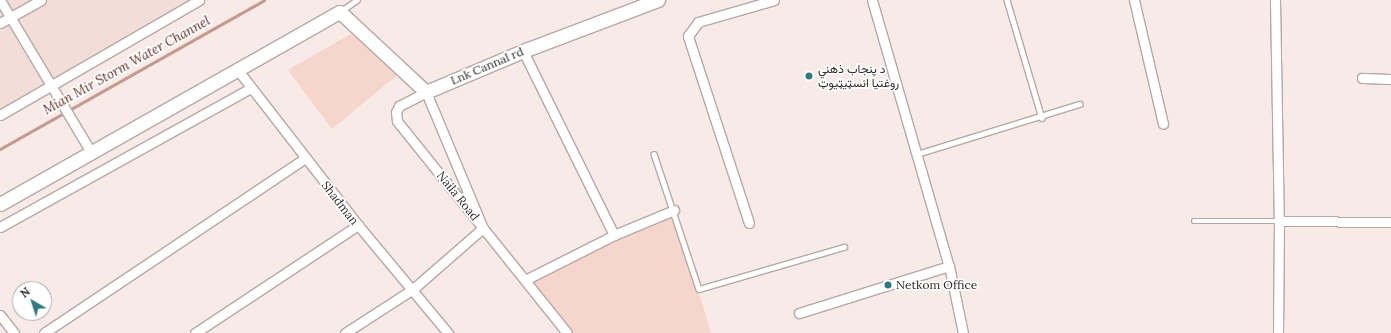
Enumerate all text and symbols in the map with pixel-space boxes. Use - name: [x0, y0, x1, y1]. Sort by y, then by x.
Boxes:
- water label: Mian Mir Storm Water Channel: [41, 14, 213, 118]
- street label: Lnk Cannal rd: [448, 44, 526, 88]
- place label: د پنجاب ذهني روغتیا انسټیټیوټ: [818, 62, 899, 90]
- marker: د پنجاب ذهني روغتیا انسټیټیوټ: [803, 70, 815, 82]
- street label: Naila Road: [434, 169, 482, 223]
- street label: Shadman: [318, 178, 362, 228]
- place label: Netkom Office: [896, 278, 977, 292]
- marker: Netkom Office: [883, 280, 893, 290]
- north arrow: [12, 281, 52, 321]
- text: N: [17, 284, 33, 301]

